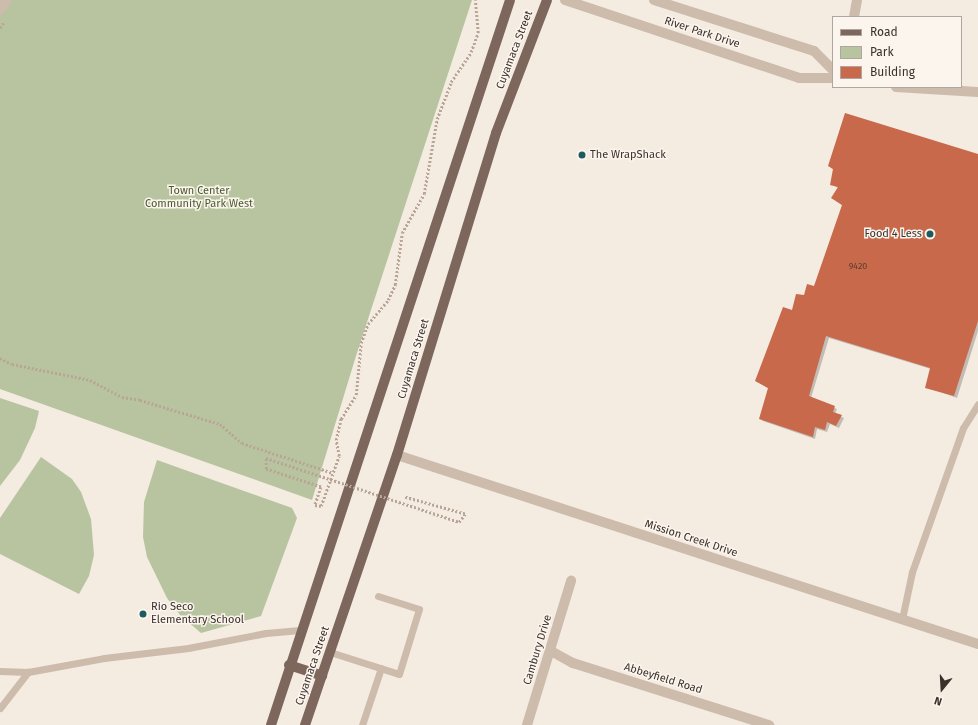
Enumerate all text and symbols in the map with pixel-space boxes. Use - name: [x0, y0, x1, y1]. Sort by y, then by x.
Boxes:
- street label: Cuyamaca Street: [494, 9, 536, 91]
- street label: River Park Drive: [663, 15, 741, 51]
- legend: [832, 16, 962, 88]
- text: Road: [870, 25, 898, 39]
- text: Park: [870, 45, 894, 59]
- text: Building: [870, 65, 915, 79]
- place label: The WrapShack: [590, 148, 666, 162]
- marker: The WrapShack: [577, 150, 587, 160]
- park label: Town Center Community Park West: [145, 185, 253, 211]
- place label: Food 4 Less: [865, 227, 922, 241]
- marker: Food 4 Less: [925, 229, 935, 239]
- house number: 9420: [849, 261, 867, 271]
- street label: Cuyamaca Street: [396, 317, 432, 401]
- street label: Mission Creek Drive: [643, 518, 739, 560]
- place label: Rio Seco Elementary School: [151, 601, 244, 627]
- marker: Rio Seco Elementary School: [138, 609, 148, 619]
- street label: Cambury Drive: [521, 613, 555, 687]
- street label: Cuyamaca Street: [293, 625, 333, 707]
- street label: Abbeyfield Road: [622, 661, 704, 697]
- north arrow: [922, 669, 962, 709]
- text: N: [933, 694, 944, 708]

